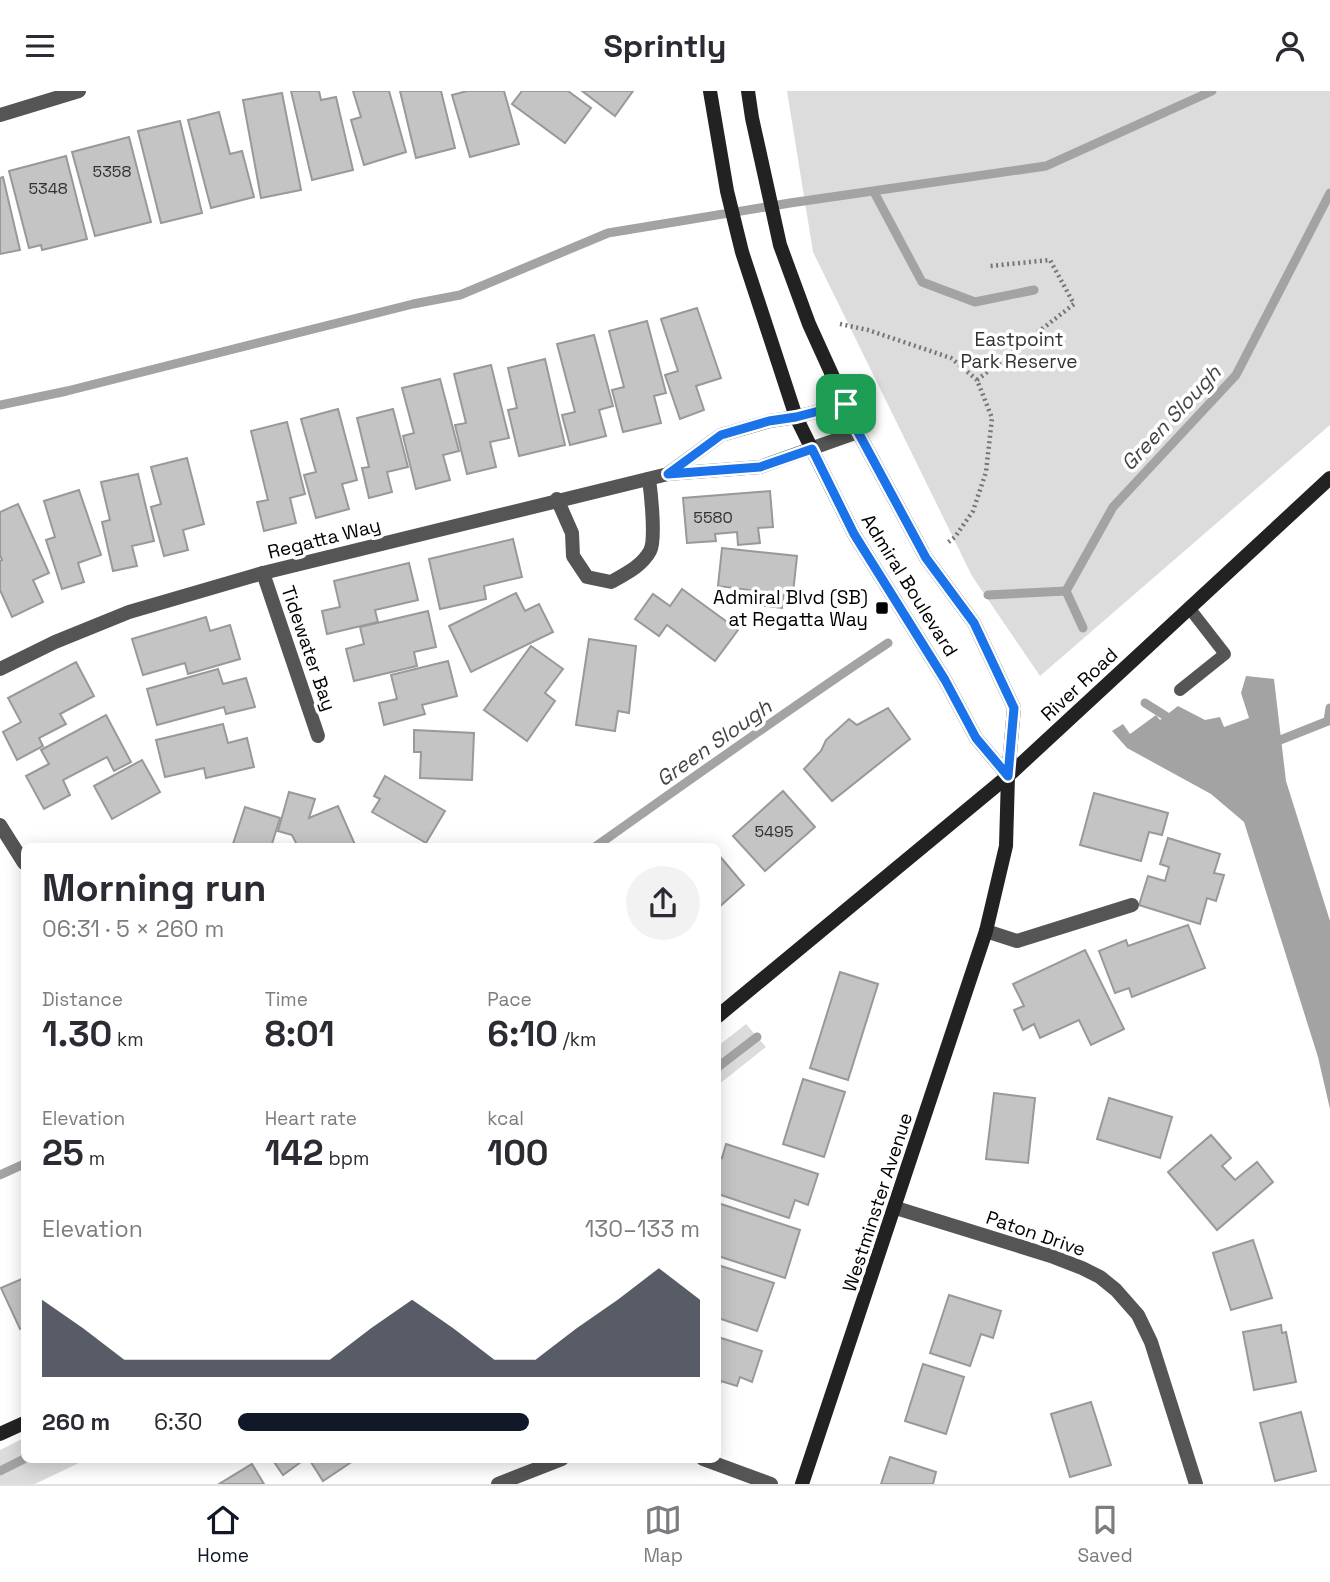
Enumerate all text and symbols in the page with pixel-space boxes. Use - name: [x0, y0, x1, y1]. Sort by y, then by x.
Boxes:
- text: Sprintly: [603, 26, 727, 66]
- icon: menu: [21, 27, 59, 65]
- icon: person: [1271, 27, 1309, 65]
- house number: 5358: [93, 161, 131, 182]
- house number: 5348: [28, 178, 68, 199]
- park label: Eastpoint Park Reserve: [960, 327, 1078, 374]
- water label: Green Slough: [1115, 358, 1227, 476]
- pin: [816, 374, 876, 434]
- icon: arrive: [827, 385, 865, 423]
- house number: 5580: [693, 507, 733, 528]
- street label: Admiral Boulevard: [856, 509, 964, 661]
- street label: Regatta Way: [265, 512, 383, 565]
- street label: Tidewater Bay: [275, 582, 342, 714]
- place label: Admiral Blvd (SB) at Regatta Way: [713, 585, 868, 632]
- marker: Admiral Blvd (SB) at Regatta Way: [874, 600, 890, 616]
- street label: River Road: [1036, 642, 1123, 726]
- water label: Green Slough: [651, 692, 778, 792]
- house number: 5495: [755, 821, 793, 842]
- text: Morning run: [42, 864, 267, 912]
- button: share: [626, 866, 700, 940]
- text: 06:31 · 5 × 260 m: [42, 914, 224, 944]
- text: Distance: [42, 987, 123, 1012]
- text: Time: [265, 987, 308, 1012]
- text: Pace: [487, 987, 532, 1012]
- text: 1.30: [42, 1012, 112, 1056]
- text: 8:01: [265, 1012, 335, 1056]
- text: 6:10: [487, 1012, 558, 1056]
- text: km: [112, 1027, 144, 1052]
- text: /km: [558, 1027, 596, 1052]
- text: Elevation: [42, 1106, 125, 1131]
- text: Heart rate: [265, 1106, 357, 1131]
- text: kcal: [487, 1106, 524, 1131]
- street label: Westminster Avenue: [837, 1109, 918, 1295]
- text: 25: [42, 1131, 84, 1175]
- text: 142: [265, 1131, 324, 1175]
- text: 100: [487, 1131, 549, 1175]
- text: m: [84, 1146, 105, 1171]
- text: bpm: [324, 1146, 369, 1171]
- street label: Paton Drive: [983, 1205, 1089, 1262]
- text: Elevation: [42, 1214, 143, 1244]
- text: 130–133 m: [585, 1214, 700, 1244]
- text: 260 m: [42, 1407, 110, 1437]
- text: 6:30: [154, 1407, 203, 1437]
- tab: Home: [197, 1501, 249, 1568]
- tab: Map: [643, 1501, 683, 1568]
- tab: Saved: [1077, 1501, 1133, 1568]

